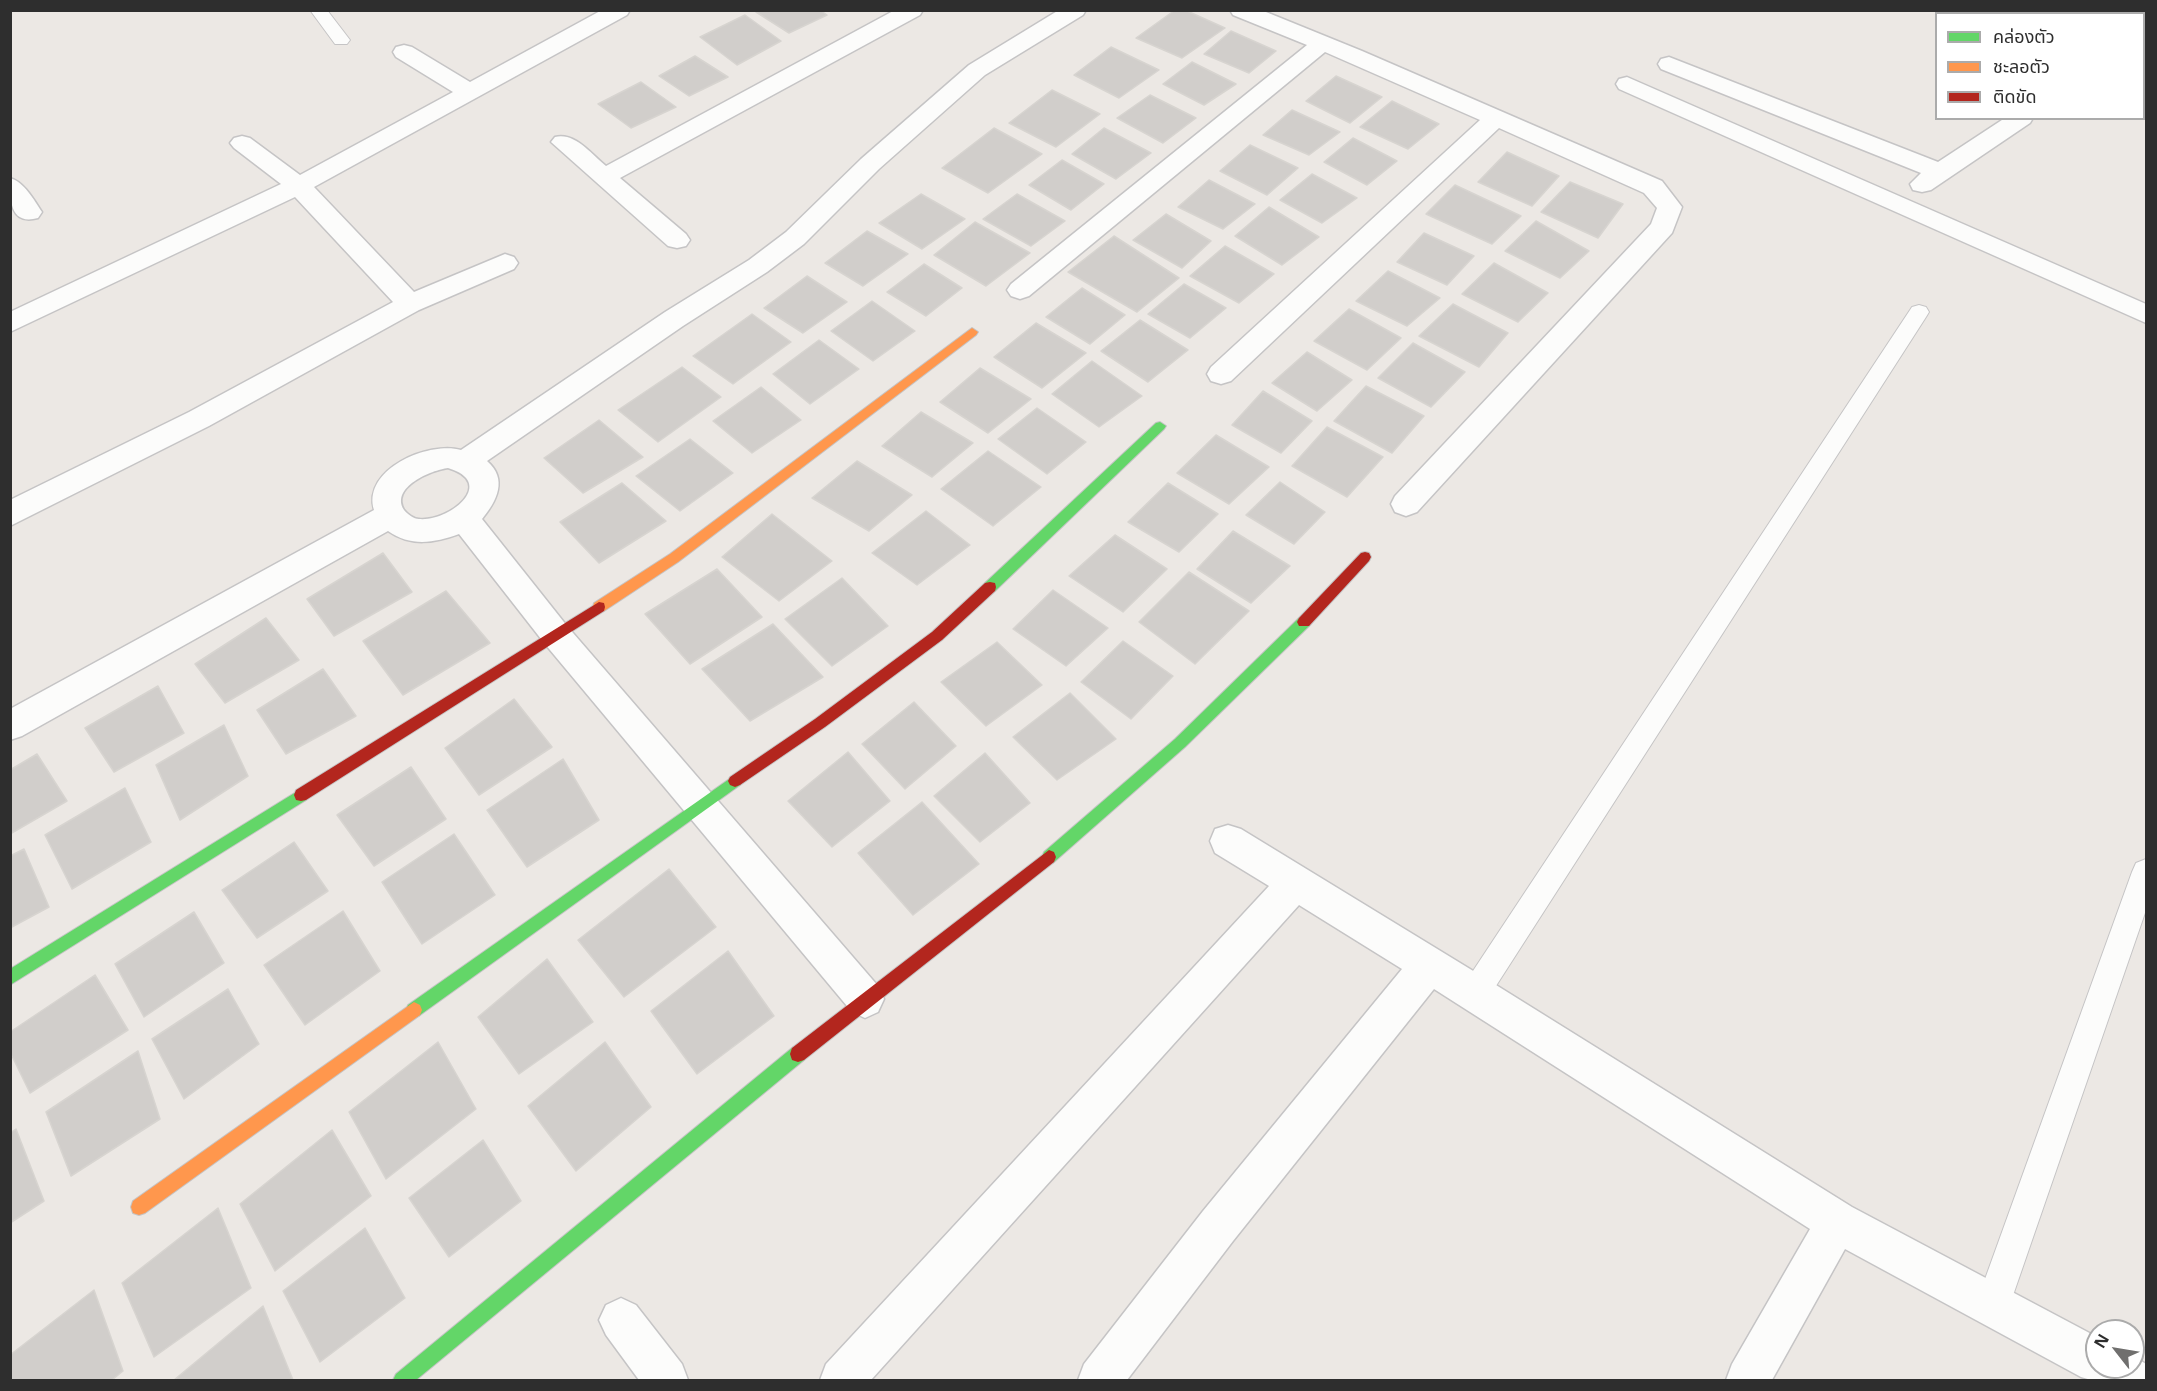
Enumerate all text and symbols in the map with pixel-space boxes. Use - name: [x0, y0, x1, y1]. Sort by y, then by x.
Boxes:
- legend: [1935, 12, 2145, 120]
- text: คล่องตัว: [1993, 24, 2055, 48]
- text: ชะลอตัว: [1993, 54, 2050, 78]
- text: ติดขัด: [1993, 84, 2036, 108]
- north arrow: [2085, 1319, 2145, 1379]
- text: N: [2089, 1330, 2114, 1352]

